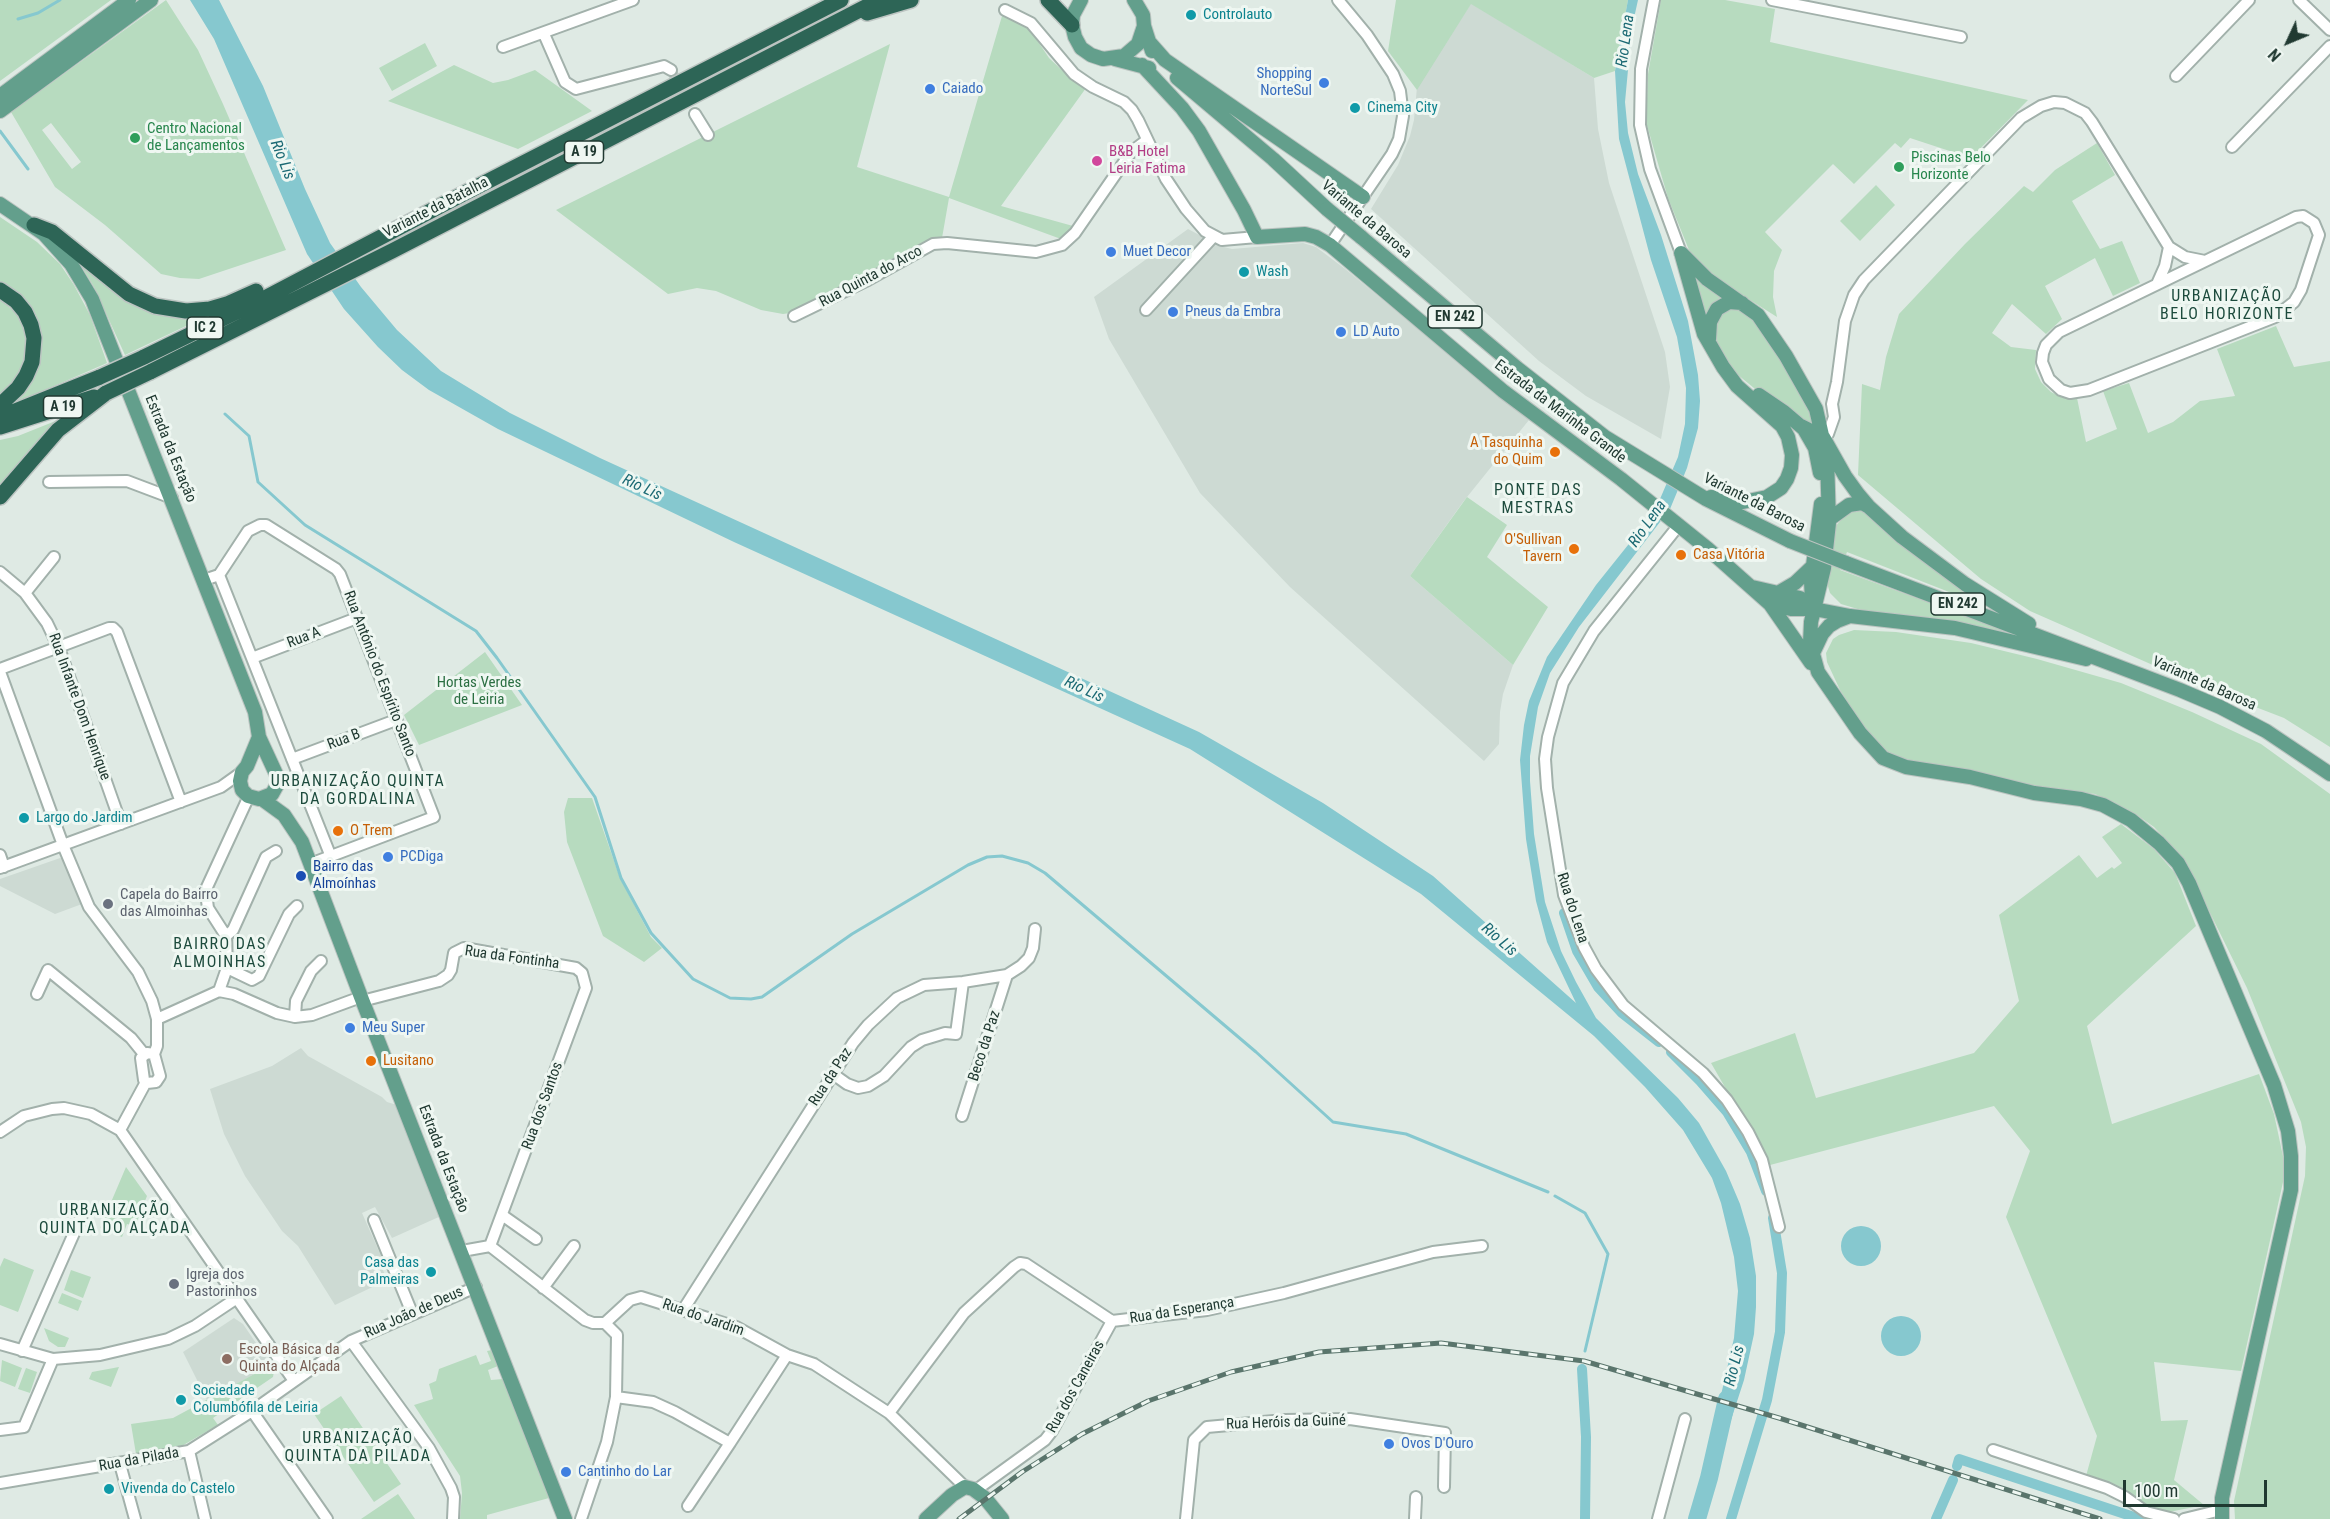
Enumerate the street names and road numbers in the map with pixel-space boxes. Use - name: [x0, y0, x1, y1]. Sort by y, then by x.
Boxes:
- road number: A 19: [564, 141, 604, 163]
- street label: Variante da Batalha: [380, 174, 492, 242]
- street label: Variante da Barosa: [1317, 177, 1415, 263]
- street label: Rua Quinta do Arco: [817, 242, 925, 312]
- road number: EN 242: [1428, 306, 1482, 328]
- road number: IC 2: [187, 317, 223, 339]
- street label: Estrada da Marinha Grande: [1491, 357, 1629, 467]
- street label: Estrada da Estação: [140, 393, 200, 505]
- road number: A 19: [44, 396, 82, 418]
- street label: Variante da Barosa: [1700, 470, 1808, 536]
- street label: Rua António do Espírito Santo: [339, 589, 419, 759]
- road number: EN 242: [1931, 593, 1985, 615]
- street label: Rua A: [285, 623, 323, 653]
- street label: Rua Infante Dom Henrique: [44, 631, 114, 783]
- street label: Variante da Barosa: [2149, 653, 2259, 715]
- street label: Rua B: [325, 726, 363, 754]
- street label: Rua do Lena: [1552, 871, 1592, 945]
- street label: Rua da Fontinha: [464, 942, 560, 974]
- street label: Beco da Paz: [965, 1008, 1005, 1084]
- street label: Rua da Paz: [806, 1044, 856, 1110]
- street label: Rua dos Santos: [519, 1060, 567, 1152]
- street label: Estrada da Estação: [414, 1103, 472, 1215]
- street label: Rua João de Deus: [362, 1283, 466, 1343]
- street label: Rua da Esperança: [1129, 1294, 1235, 1328]
- street label: Rua do Jardim: [660, 1296, 746, 1340]
- street label: Rua dos Caneiras: [1043, 1338, 1109, 1436]
- street label: Rua Heróis da Guiné: [1226, 1412, 1346, 1434]
- street label: Rua da Pilada: [98, 1444, 180, 1476]

